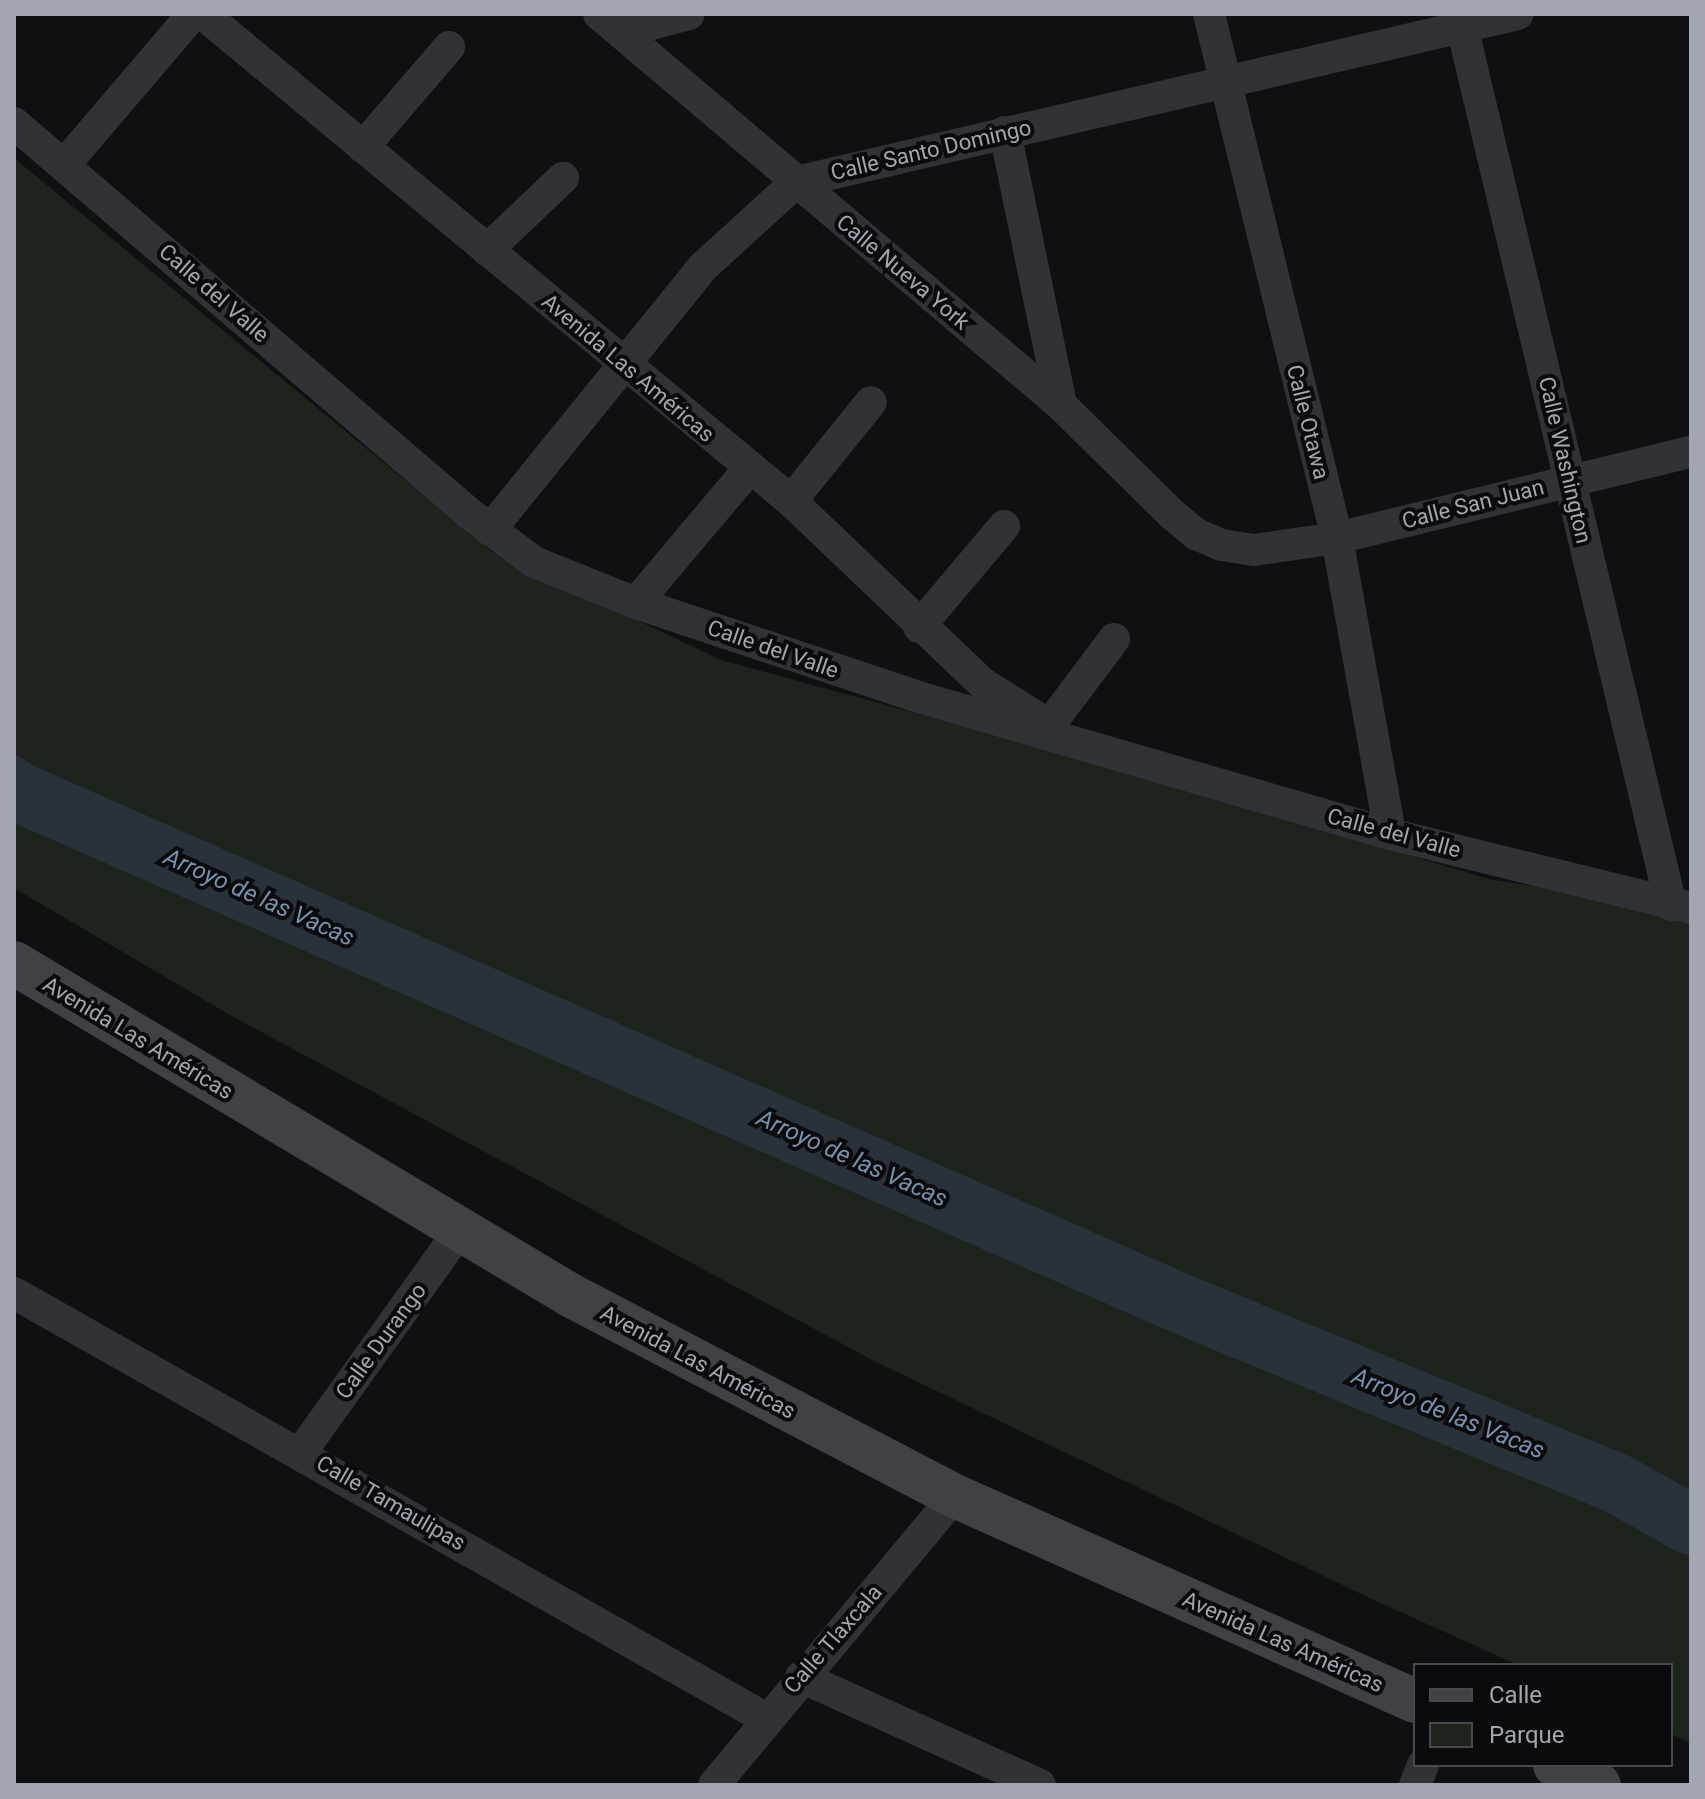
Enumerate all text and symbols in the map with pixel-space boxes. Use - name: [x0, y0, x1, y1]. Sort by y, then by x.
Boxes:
- street label: Calle Santo Domingo: [828, 114, 1034, 186]
- street label: Calle Nueva York: [831, 209, 975, 335]
- street label: Calle del Valle: [154, 238, 274, 348]
- street label: Avenida Las Américas: [536, 288, 720, 448]
- street label: Calle Otawa: [1281, 362, 1335, 482]
- street label: Calle Washington: [1533, 374, 1597, 546]
- street label: Calle San Juan: [1399, 474, 1547, 534]
- street label: Calle del Valle: [704, 614, 842, 684]
- street label: Calle del Valle: [1324, 803, 1464, 863]
- water label: Arroyo de las Vacas: [159, 843, 359, 953]
- street label: Avenida Las Américas: [38, 971, 238, 1105]
- water label: Arroyo de las Vacas: [752, 1104, 952, 1214]
- street label: Calle Durango: [330, 1278, 432, 1404]
- street label: Avenida Las Américas: [596, 1299, 800, 1425]
- water label: Arroyo de las Vacas: [1347, 1362, 1549, 1466]
- street label: Calle Tamaulipas: [312, 1450, 470, 1556]
- street label: Calle Tlaxcala: [778, 1579, 888, 1699]
- street label: Avenida Las Américas: [1179, 1586, 1387, 1698]
- legend: [1413, 1663, 1673, 1767]
- text: Calle: [1489, 1681, 1542, 1709]
- text: Parque: [1489, 1721, 1565, 1749]

